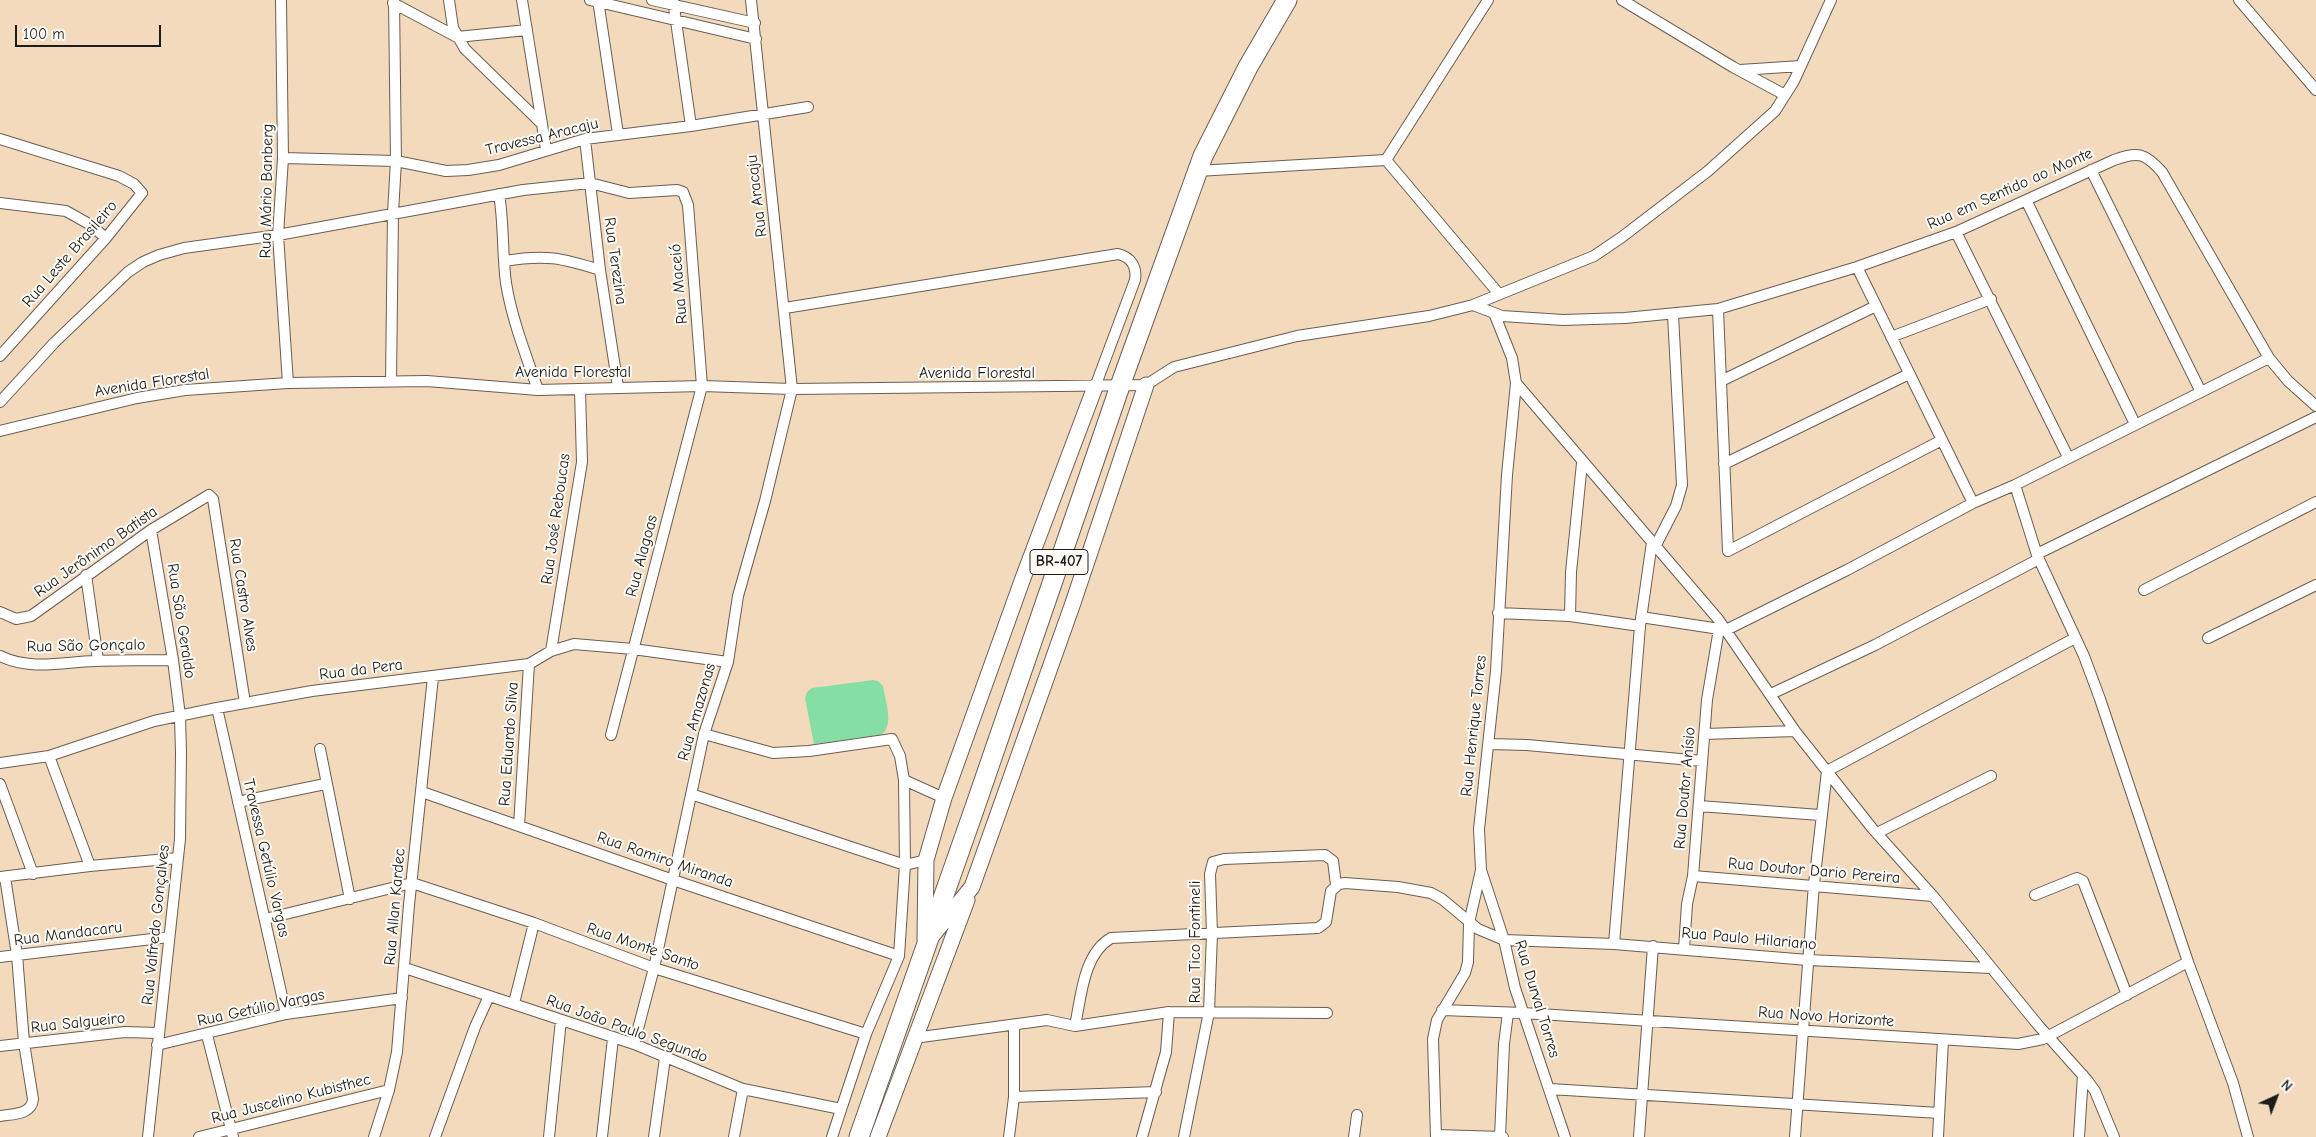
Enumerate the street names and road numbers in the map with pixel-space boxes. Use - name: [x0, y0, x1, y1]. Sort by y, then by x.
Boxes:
- street label: Travessa Aracaju: [484, 114, 600, 160]
- street label: Rua Mário Banberg: [256, 123, 278, 259]
- street label: Rua em Sentido ao Monte: [1924, 144, 2096, 234]
- street label: Rua Aracaju: [742, 154, 772, 238]
- street label: Rua Leste Brasileiro: [18, 197, 122, 311]
- street label: Rua Terezina: [599, 216, 631, 306]
- street label: Rua Maceió: [666, 243, 692, 325]
- street label: Avenida Florestal: [515, 362, 631, 382]
- street label: Avenida Florestal: [919, 363, 1035, 383]
- street label: Avenida Florestal: [93, 364, 211, 402]
- street label: Rua José Reboucas: [537, 452, 575, 586]
- street label: Rua Jerônimo Batista: [31, 502, 161, 602]
- street label: Rua Alagoas: [622, 513, 662, 599]
- street label: Rua Castro Alves: [225, 537, 261, 653]
- road number: BR-407: [1030, 550, 1088, 574]
- street label: Rua São Geraldo: [162, 562, 200, 680]
- street label: Rua São Gonçalo: [26, 635, 146, 657]
- street label: Rua Henrique Torres: [1457, 654, 1491, 798]
- street label: Rua da Pera: [318, 655, 404, 685]
- street label: Rua Amazonas: [674, 661, 720, 763]
- street label: Rua Eduardo Silva: [495, 681, 523, 807]
- street label: Rua Doutor Anísio: [1670, 726, 1700, 850]
- street label: Travessa Getúlio Vargas: [238, 777, 294, 939]
- street label: Rua Ramiro Miranda: [594, 828, 736, 892]
- street label: Rua Valfredo Gonçalves: [138, 844, 174, 1006]
- street label: Rua Allan Kardec: [380, 848, 410, 966]
- street label: Rua Doutor Dario Pereira: [1727, 854, 1901, 888]
- street label: Rua Tico Fontineli: [1185, 881, 1205, 1003]
- street label: Rua Mandacaru: [13, 918, 123, 950]
- street label: Rua Monte Santo: [584, 919, 702, 975]
- street label: Rua Paulo Hilariano: [1680, 924, 1818, 954]
- street label: Rua Durval Torres: [1510, 938, 1564, 1060]
- street label: Rua Getúlio Vargas: [196, 985, 326, 1031]
- street label: Rua João Paulo Segundo: [544, 991, 710, 1067]
- street label: Rua Novo Horizonte: [1757, 1003, 1895, 1031]
- street label: Rua Salgueiro: [30, 1009, 126, 1037]
- street label: Rua Juscelino Kubisthec: [209, 1070, 373, 1128]

